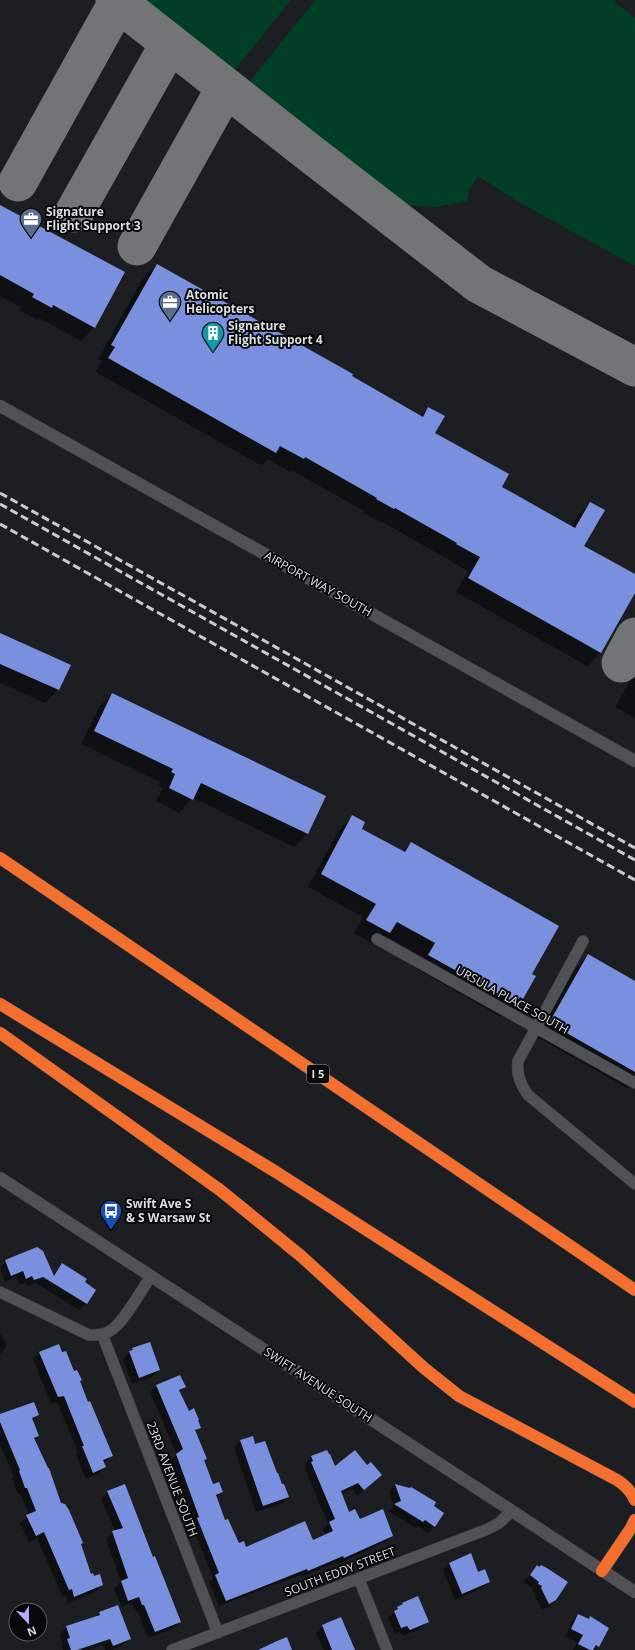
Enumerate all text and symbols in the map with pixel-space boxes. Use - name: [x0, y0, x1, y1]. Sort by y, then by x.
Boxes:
- place label: Signature Flight Support 3: [46, 203, 141, 234]
- office icon: Signature Flight Support 3: [18, 206, 44, 239]
- place label: Atomic Helicopters: [186, 286, 255, 317]
- office icon: Atomic Helicopters: [157, 289, 183, 322]
- place label: Signature Flight Support 4: [228, 317, 323, 348]
- building icon: Signature Flight Support 4: [200, 320, 226, 353]
- street label: AIRPORT WAY SOUTH: [261, 547, 375, 620]
- street label: URSULA PLACE SOUTH: [453, 961, 572, 1038]
- road number: I 5: [307, 1065, 329, 1083]
- place label: Swift Ave S & S Warsaw St: [126, 1195, 211, 1226]
- bus stop icon: Swift Ave S & S Warsaw St: [98, 1198, 124, 1231]
- street label: SWIFT AVENUE SOUTH: [261, 1343, 376, 1426]
- street label: 23RD AVENUE SOUTH: [143, 1419, 202, 1539]
- street label: SOUTH EDDY STREET: [282, 1542, 398, 1601]
- north arrow: [8, 1602, 48, 1642]
- text: N: [25, 1623, 39, 1640]

